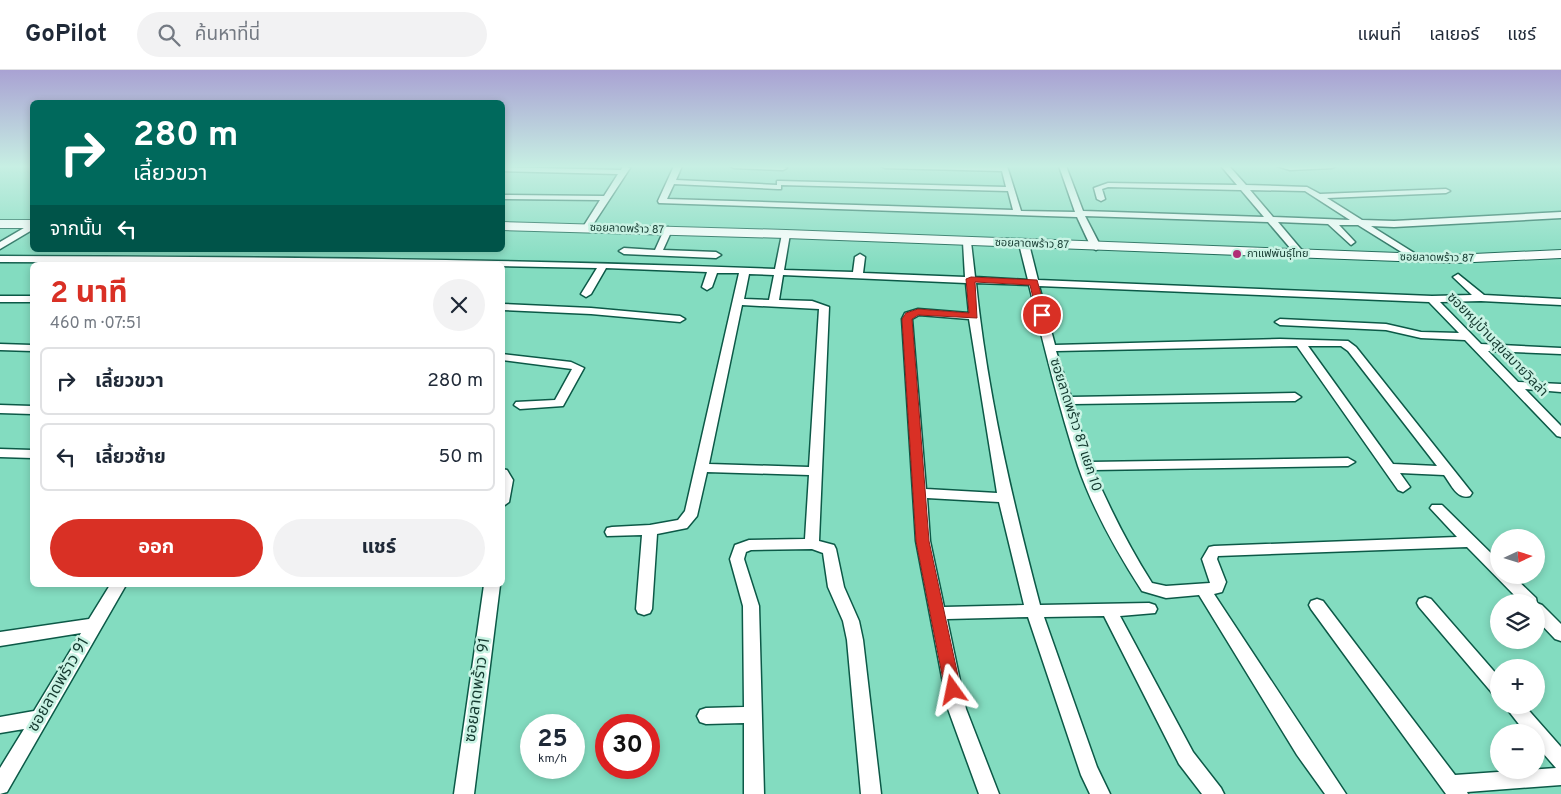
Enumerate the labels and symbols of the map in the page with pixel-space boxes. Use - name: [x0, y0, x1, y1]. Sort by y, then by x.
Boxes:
- street label: ซอยลาดพร้าว 87: [590, 221, 665, 237]
- street label: ซอยลาดพร้าว 87: [995, 236, 1070, 252]
- place label: กาแฟพันธ์ุไทย: [1247, 247, 1309, 261]
- marker: กาแฟพันธ์ุไทย: [1231, 248, 1243, 260]
- street label: ซอยลาดพร้าว 87: [1400, 250, 1475, 266]
- street label: ซอยหมู่บ้านสุขสบายวิลล่า: [1443, 289, 1552, 401]
- pin: [1021, 294, 1063, 336]
- street label: ซอยลาดพร้าว 87 แยก 10: [1045, 356, 1105, 494]
- north arrow: [1490, 529, 1545, 584]
- street label: ซอยลาดพร้าว 91: [24, 634, 94, 736]
- street label: ซอยลาดพร้าว 91: [461, 636, 495, 744]
- position arrow: [926, 663, 978, 715]
- speed limit sign: 30: [595, 714, 660, 779]

